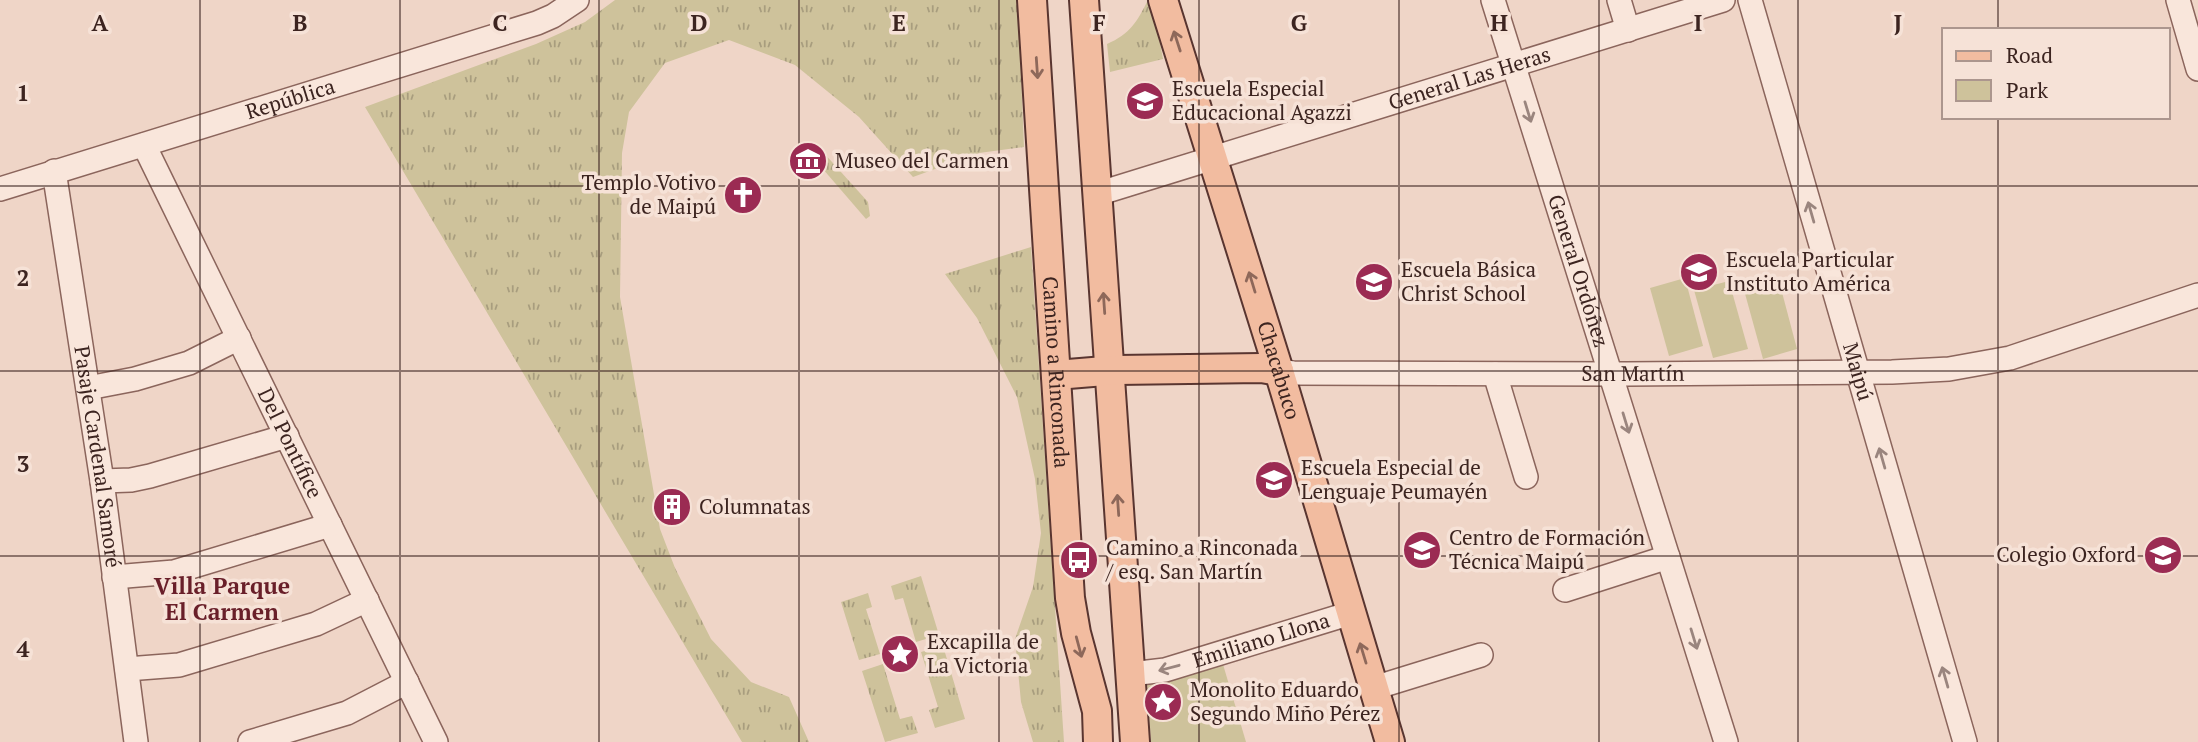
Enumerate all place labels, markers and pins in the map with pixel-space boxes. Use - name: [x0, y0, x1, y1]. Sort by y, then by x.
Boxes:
- place label: Escuela Especial Educacional Agazzi: [1172, 74, 1352, 126]
- school or university icon: Escuela Especial Educacional Agazzi: [1124, 80, 1166, 122]
- museum icon: Museo del Carmen: [787, 140, 829, 182]
- place label: Museo del Carmen: [835, 146, 1009, 174]
- place label: Templo Votivo de Maipú: [581, 168, 716, 220]
- church icon: Templo Votivo de Maipú: [722, 174, 764, 216]
- place label: Escuela Particular Instituto América: [1726, 245, 1894, 297]
- school or university icon: Escuela Particular Instituto América: [1678, 251, 1720, 293]
- place label: Escuela Básica Christ School: [1401, 255, 1536, 307]
- school or university icon: Escuela Básica Christ School: [1353, 261, 1395, 303]
- place label: Escuela Especial de Lenguaje Peumayén: [1301, 453, 1488, 505]
- school or university icon: Escuela Especial de Lenguaje Peumayén: [1253, 459, 1295, 501]
- building icon: Columnatas: [651, 486, 693, 528]
- place label: Columnatas: [699, 492, 811, 520]
- place label: Centro de Formación Técnica Maipú: [1449, 523, 1645, 575]
- school or university icon: Centro de Formación Técnica Maipú: [1401, 529, 1443, 571]
- place label: Camino a Rinconada / esq. San Martín: [1105, 533, 1298, 585]
- school or university icon: Colegio Oxford: [2142, 534, 2184, 576]
- bus stop icon: Camino a Rinconada / esq. San Martín: [1058, 539, 1100, 581]
- place label: Colegio Oxford: [1996, 540, 2136, 568]
- place label: Excapilla de La Victoria: [927, 627, 1039, 679]
- place icon: Excapilla de La Victoria: [879, 633, 921, 675]
- place label: Monolito Eduardo Segundo Miño Pérez: [1190, 675, 1381, 727]
- place icon: Monolito Eduardo Segundo Miño Pérez: [1142, 681, 1184, 723]

